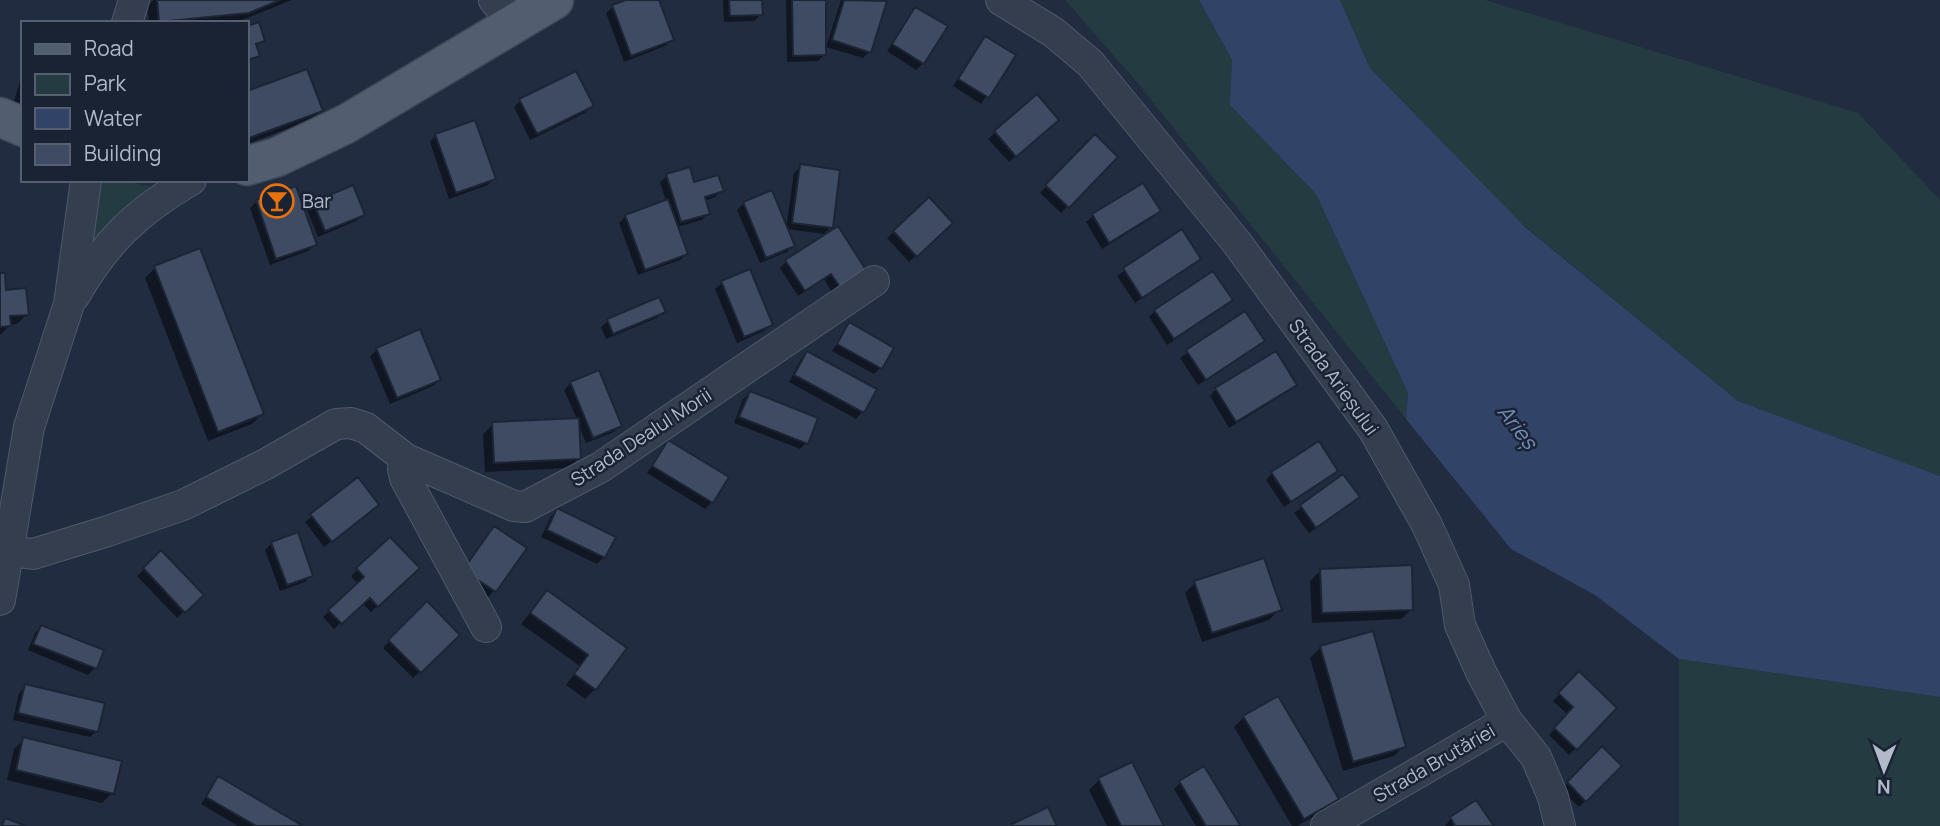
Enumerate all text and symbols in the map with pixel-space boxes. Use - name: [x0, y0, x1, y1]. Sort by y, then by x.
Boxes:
- legend: [21, 21, 248, 182]
- text: Road: [84, 34, 134, 62]
- text: Park: [84, 69, 126, 97]
- text: Water: [84, 104, 143, 132]
- text: Building: [84, 139, 161, 167]
- bar icon: Bar: [258, 182, 296, 220]
- place label: Bar: [302, 188, 331, 214]
- street label: Strada Arieșului: [1283, 314, 1385, 440]
- street label: Strada Dealul Morii: [566, 382, 716, 492]
- water label: Arieș: [1492, 398, 1545, 456]
- street label: Strada Brutăriei: [1368, 718, 1500, 808]
- north arrow: [1849, 735, 1919, 805]
- text: N: [1877, 774, 1891, 800]

